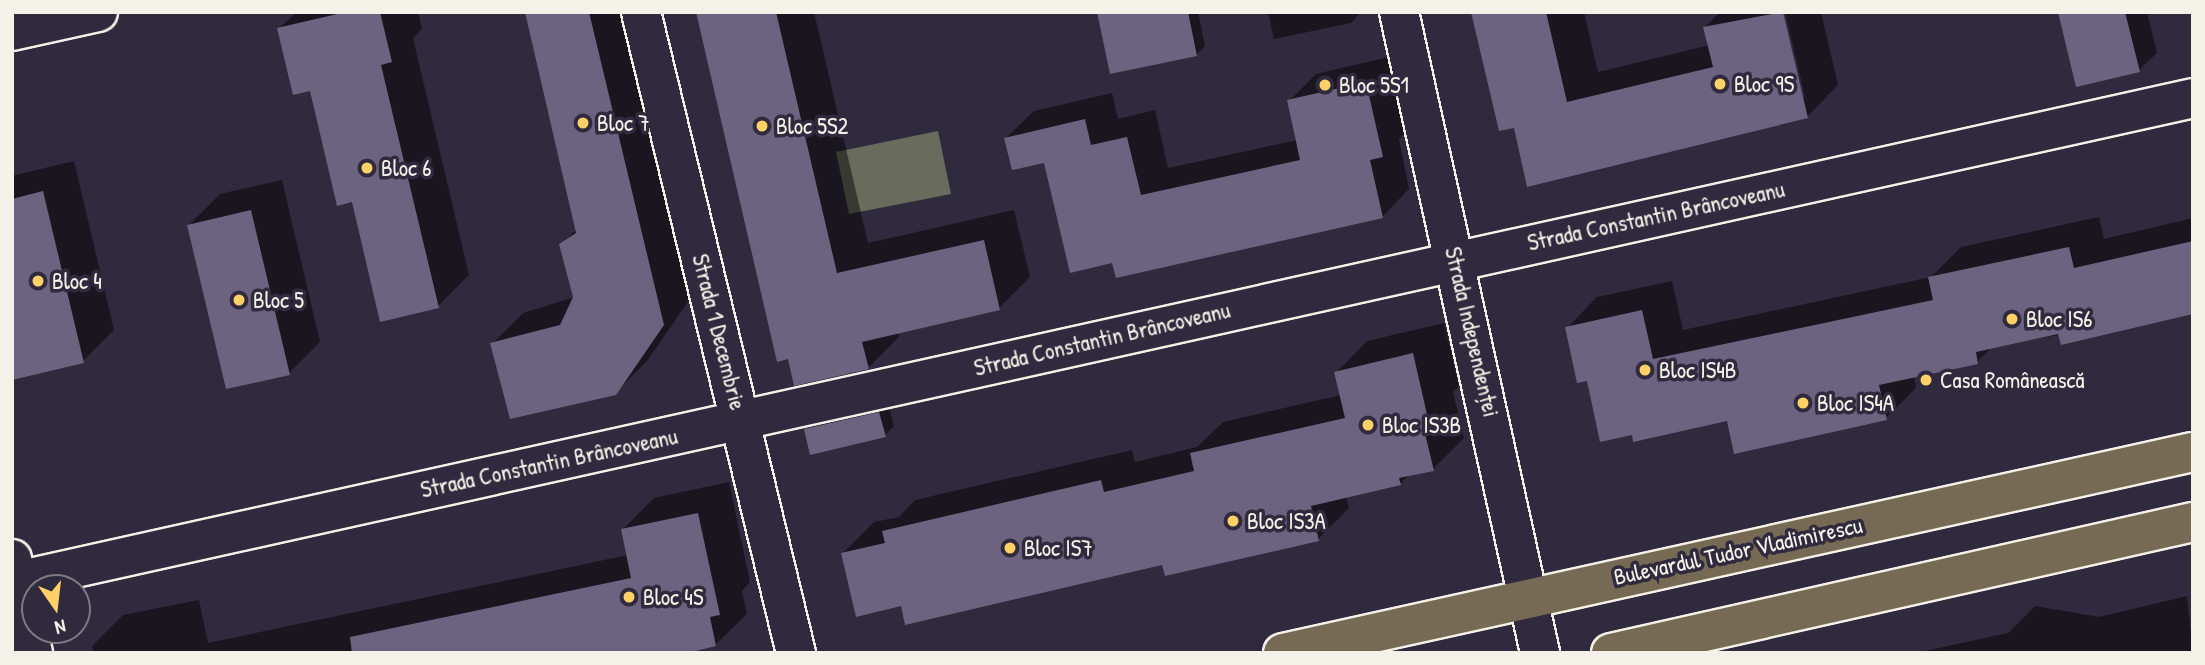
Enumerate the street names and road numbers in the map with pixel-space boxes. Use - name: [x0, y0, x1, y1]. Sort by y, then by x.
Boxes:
- street label: Strada Constantin Brâncoveanu: [1525, 175, 1787, 257]
- street label: Strada Independenței: [1439, 244, 1505, 420]
- street label: Strada 1 Decembrie: [686, 251, 752, 413]
- street label: Strada Constantin Brâncoveanu: [971, 296, 1233, 382]
- street label: Strada Constantin Brâncoveanu: [418, 422, 680, 504]
- street label: Bulevardul Tudor Vladimirescu: [1611, 511, 1865, 591]

